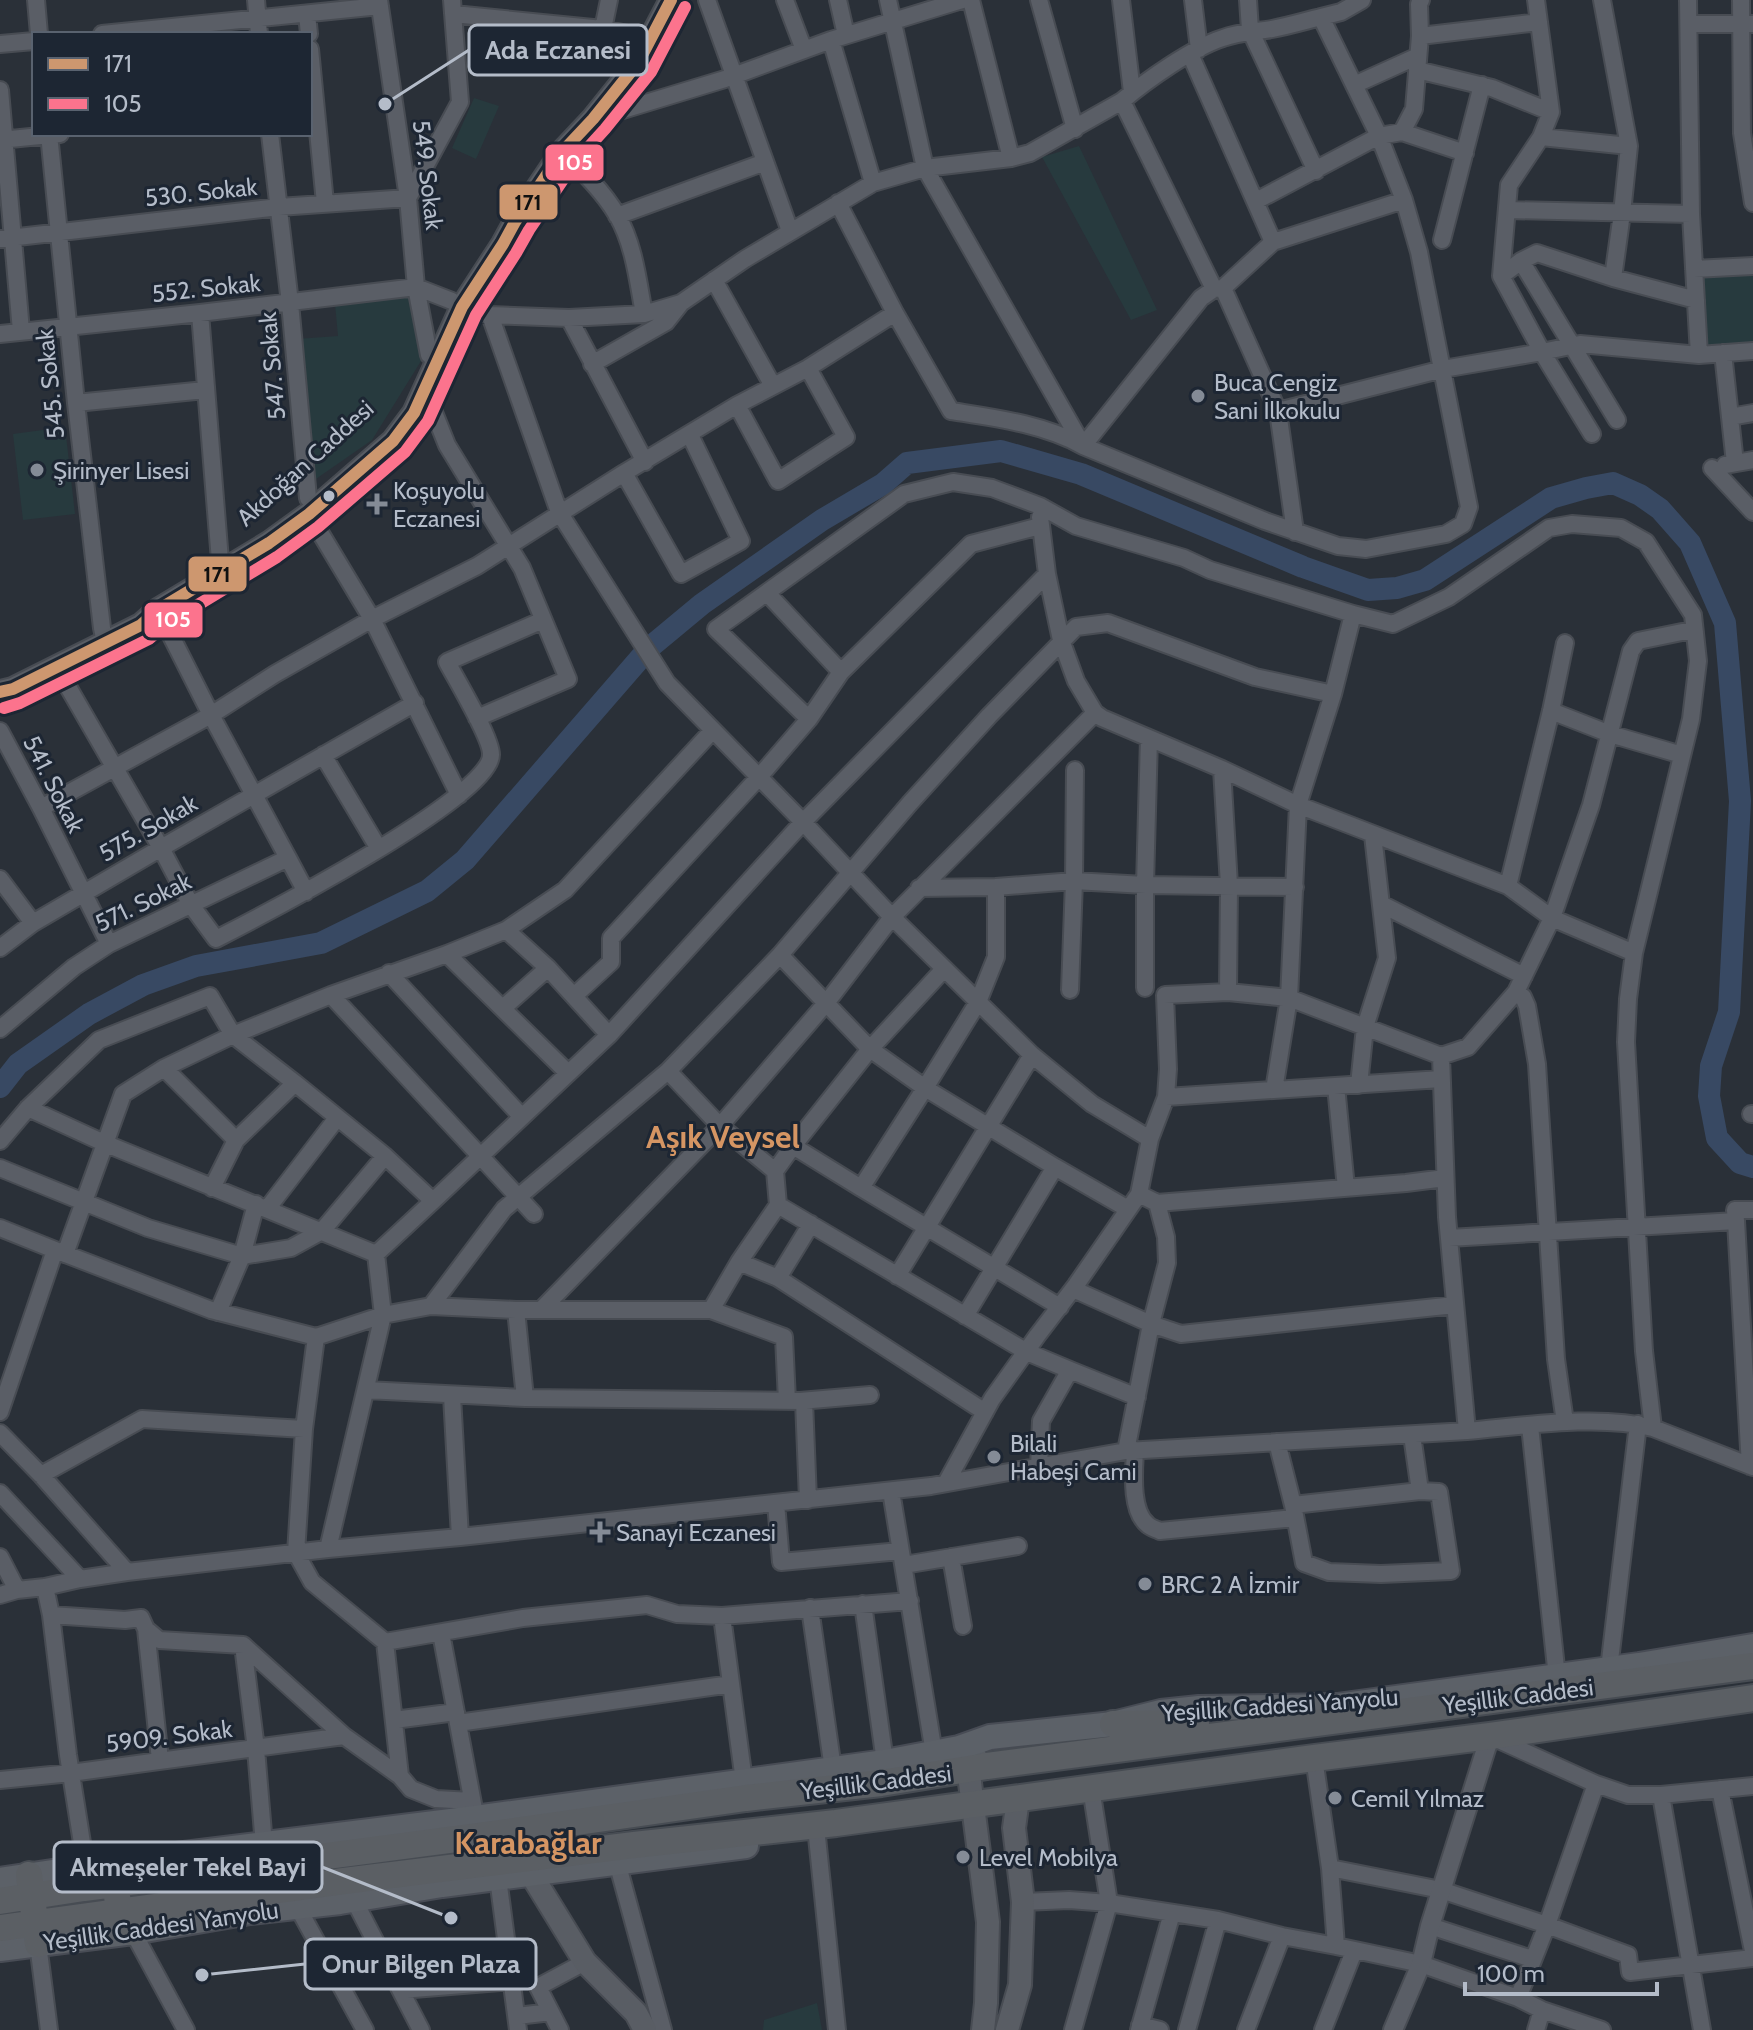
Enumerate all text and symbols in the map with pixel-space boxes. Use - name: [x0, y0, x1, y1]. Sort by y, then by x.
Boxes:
- callout: Ada Eczanesi: [469, 25, 647, 75]
- legend: [32, 32, 312, 136]
- text: Ada Eczanesi: [485, 34, 631, 66]
- text: 171: [104, 49, 132, 78]
- text: 105: [104, 89, 142, 118]
- street label: 549. Sokak: [407, 118, 449, 232]
- line badge: 105: [544, 143, 605, 182]
- text: 105: [557, 149, 593, 176]
- street label: 530. Sokak: [143, 172, 259, 212]
- line badge: 171: [498, 183, 559, 221]
- text: 171: [514, 189, 542, 216]
- street label: 552. Sokak: [150, 268, 262, 308]
- street label: 547. Sokak: [253, 310, 291, 421]
- street label: 545. Sokak: [30, 327, 70, 440]
- place label: Buca Cengiz Sani İlkokulu: [1214, 368, 1340, 425]
- marker: Buca Cengiz Sani İlkokulu: [1189, 387, 1207, 405]
- street label: Akdoğan Caddesi: [231, 394, 379, 532]
- place label: Şirinyer Lisesi: [53, 456, 189, 485]
- marker: Şirinyer Lisesi: [28, 461, 46, 479]
- place label: Koşuyolu Eczanesi: [393, 476, 485, 533]
- unlabelled marker: [321, 488, 337, 504]
- marker: Koşuyolu Eczanesi: [368, 495, 386, 513]
- line badge: 171: [187, 555, 248, 593]
- text: 171: [203, 561, 231, 588]
- line badge: 105: [143, 601, 204, 639]
- text: 105: [155, 606, 191, 633]
- street label: 541. Sokak: [17, 731, 91, 838]
- street label: 575. Sokak: [94, 788, 202, 868]
- street label: 571. Sokak: [90, 866, 196, 938]
- district label: Aşık Veysel: [646, 1117, 800, 1156]
- place label: Bilali Habeşi Cami: [1010, 1429, 1137, 1486]
- marker: Bilali Habeşi Cami: [985, 1448, 1003, 1466]
- place label: Sanayi Eczanesi: [616, 1518, 776, 1547]
- marker: Sanayi Eczanesi: [591, 1523, 609, 1541]
- place label: BRC 2 A İzmir: [1161, 1570, 1300, 1599]
- marker: BRC 2 A İzmir: [1136, 1575, 1154, 1593]
- street label: Yeşillik Caddesi: [1440, 1672, 1595, 1720]
- street label: Yeşillik Caddesi Yanyolu: [1160, 1682, 1399, 1728]
- street label: 5909. Sokak: [104, 1714, 234, 1758]
- street label: Yeşillik Caddesi: [798, 1758, 953, 1806]
- place label: Cemil Yılmaz: [1351, 1784, 1484, 1813]
- marker: Cemil Yılmaz: [1326, 1789, 1344, 1807]
- district label: Karabağlar: [454, 1823, 602, 1862]
- callout: Akmeşeler Tekel Bayi: [54, 1842, 322, 1892]
- place label: Level Mobilya: [979, 1843, 1118, 1872]
- marker: Level Mobilya: [954, 1848, 972, 1866]
- text: Akmeşeler Tekel Bayi: [70, 1851, 306, 1883]
- street label: Yeşillik Caddesi Yanyolu: [41, 1895, 280, 1957]
- callout: Onur Bilgen Plaza: [305, 1939, 536, 1989]
- scale bar: [1465, 1946, 1657, 1996]
- text: Onur Bilgen Plaza: [322, 1948, 520, 1980]
- text: 100 m: [1477, 1959, 1545, 1988]

